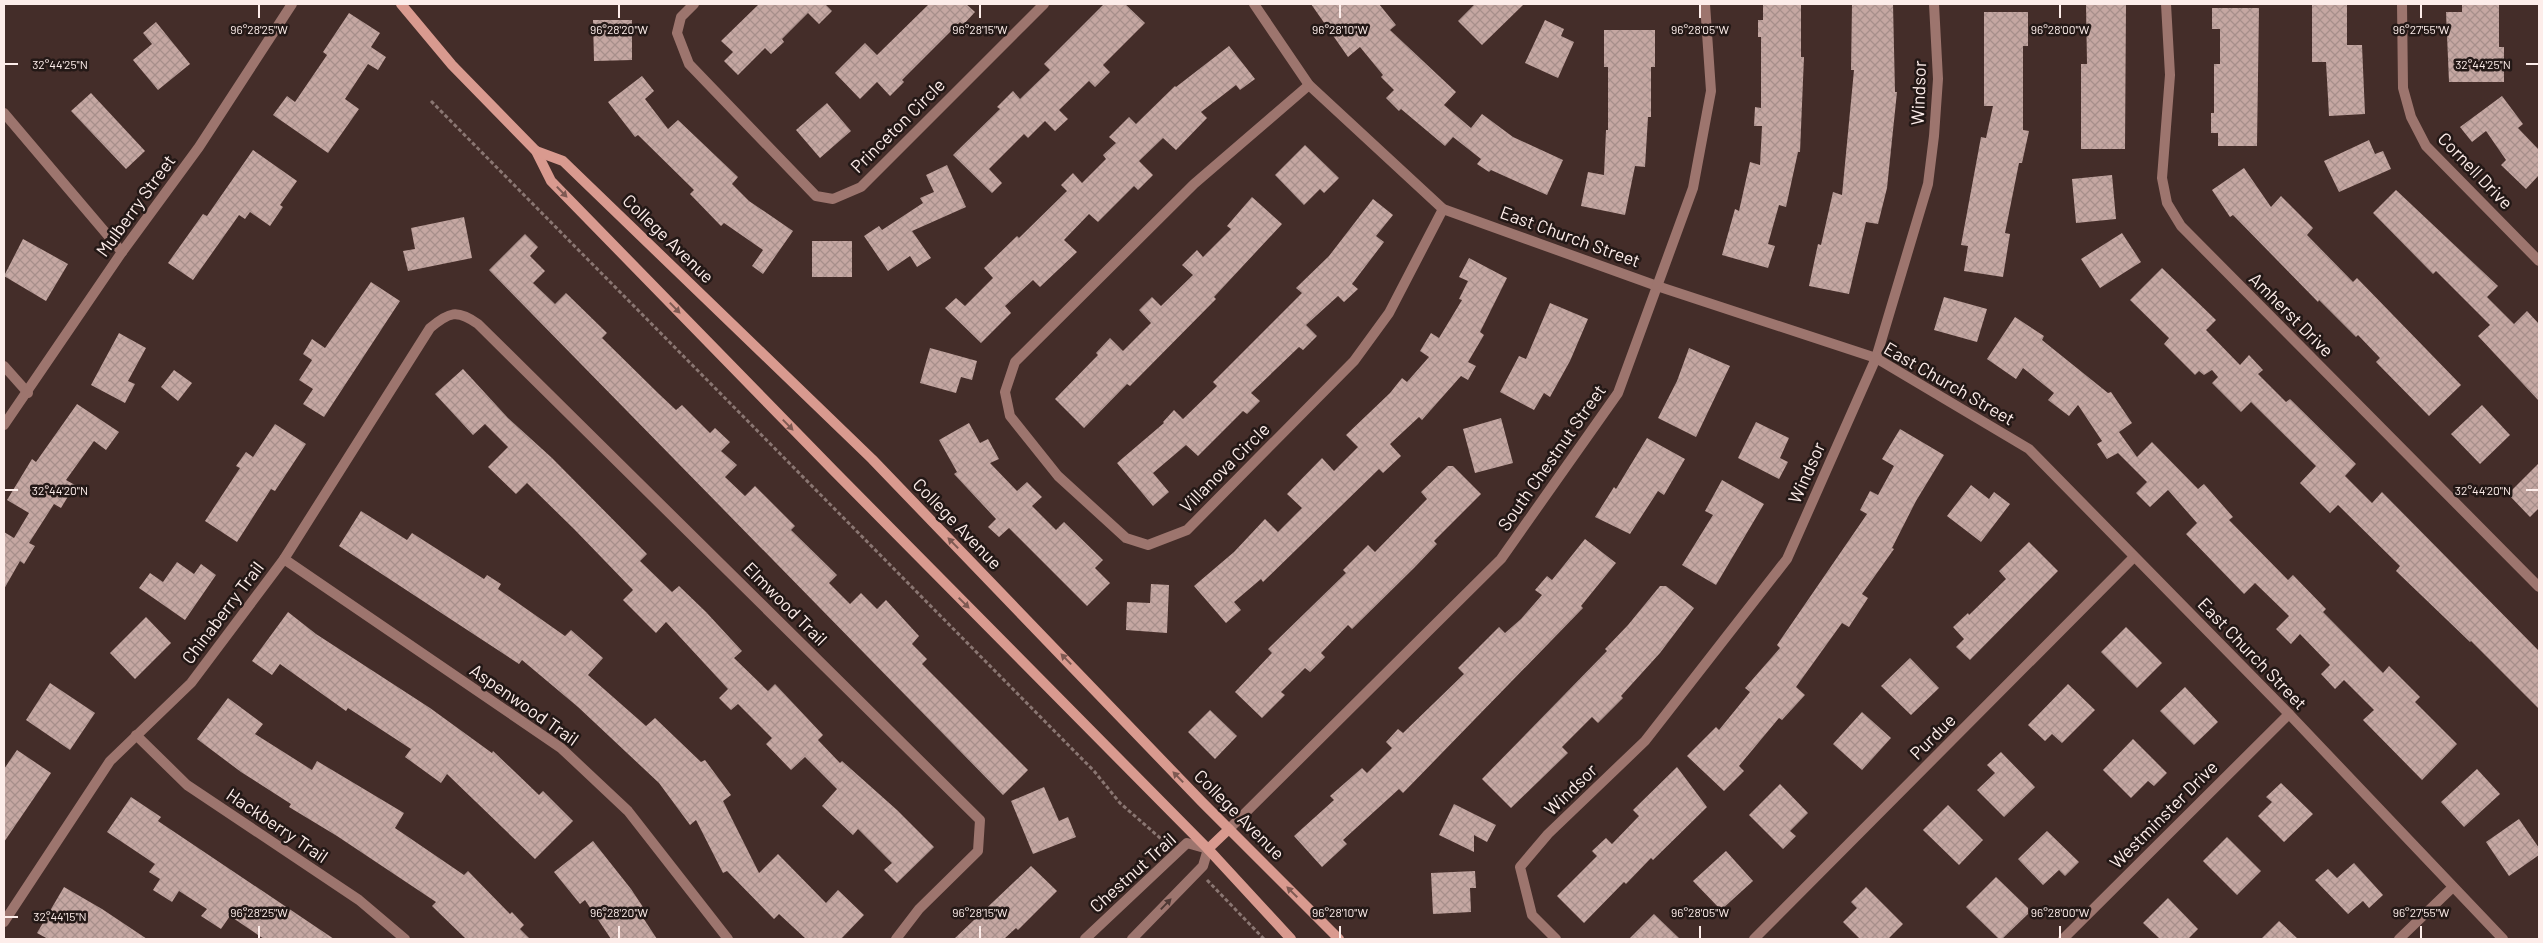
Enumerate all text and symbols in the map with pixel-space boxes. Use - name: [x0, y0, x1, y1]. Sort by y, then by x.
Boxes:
- text: 96°28'25"W: [230, 22, 288, 36]
- text: 96°28'20"W: [590, 22, 649, 36]
- text: 96°28'15"W: [952, 22, 1008, 36]
- text: 96°28'10"W: [1312, 22, 1368, 36]
- text: 96°28'05"W: [1671, 22, 1729, 36]
- text: 96°28'00"W: [2031, 22, 2090, 36]
- text: 96°27'55"W: [2393, 22, 2450, 36]
- text: 32°44'25"N: [32, 57, 88, 71]
- text: 32°44'25"N: [2455, 57, 2511, 71]
- street label: Windsor: [1906, 60, 1930, 126]
- street label: Princeton Circle: [845, 73, 949, 177]
- street label: Cornell Drive: [2434, 127, 2518, 213]
- street label: Mulberry Street: [91, 150, 180, 261]
- one-way arrow: [556, 185, 568, 197]
- street label: College Avenue: [618, 189, 719, 287]
- street label: East Church Street: [1497, 201, 1643, 272]
- street label: Amherst Drive: [2245, 267, 2339, 361]
- one-way arrow: [669, 302, 681, 314]
- street label: East Church Street: [1880, 337, 2019, 430]
- street label: South Chestnut Street: [1492, 380, 1610, 535]
- one-way arrow: [782, 418, 794, 430]
- street label: Villanova Circle: [1175, 418, 1274, 517]
- street label: Windsor: [1783, 438, 1829, 507]
- street label: College Avenue: [909, 473, 1007, 574]
- text: 32°44'20"N: [32, 483, 88, 497]
- text: 32°44'20"N: [2455, 483, 2511, 497]
- one-way arrow: [947, 537, 959, 549]
- street label: Chinaberry Trail: [177, 557, 268, 668]
- street label: Elmwood Trail: [739, 557, 832, 650]
- street label: East Church Street: [2194, 593, 2312, 714]
- one-way arrow: [958, 597, 970, 609]
- one-way arrow: [1060, 653, 1072, 665]
- street label: Aspenwood Trail: [466, 658, 583, 750]
- street label: Purdue: [1905, 709, 1960, 764]
- street label: Westminster Drive: [2105, 756, 2222, 873]
- street label: Windsor: [1539, 759, 1602, 820]
- street label: College Avenue: [1190, 765, 1289, 864]
- one-way arrow: [1172, 771, 1184, 783]
- street label: Hackberry Trail: [223, 783, 333, 867]
- street label: Chestnut Trail: [1085, 828, 1180, 917]
- one-way arrow: [1286, 887, 1298, 899]
- one-way arrow: [1160, 898, 1172, 910]
- text: 96°28'25"W: [230, 905, 288, 919]
- text: 96°28'20"W: [590, 905, 649, 919]
- text: 96°28'15"W: [952, 905, 1008, 919]
- text: 96°28'10"W: [1312, 905, 1368, 919]
- text: 96°28'05"W: [1671, 905, 1729, 919]
- text: 96°28'00"W: [2031, 905, 2090, 919]
- text: 96°27'55"W: [2393, 905, 2450, 919]
- text: 32°44'15"N: [33, 909, 87, 923]

